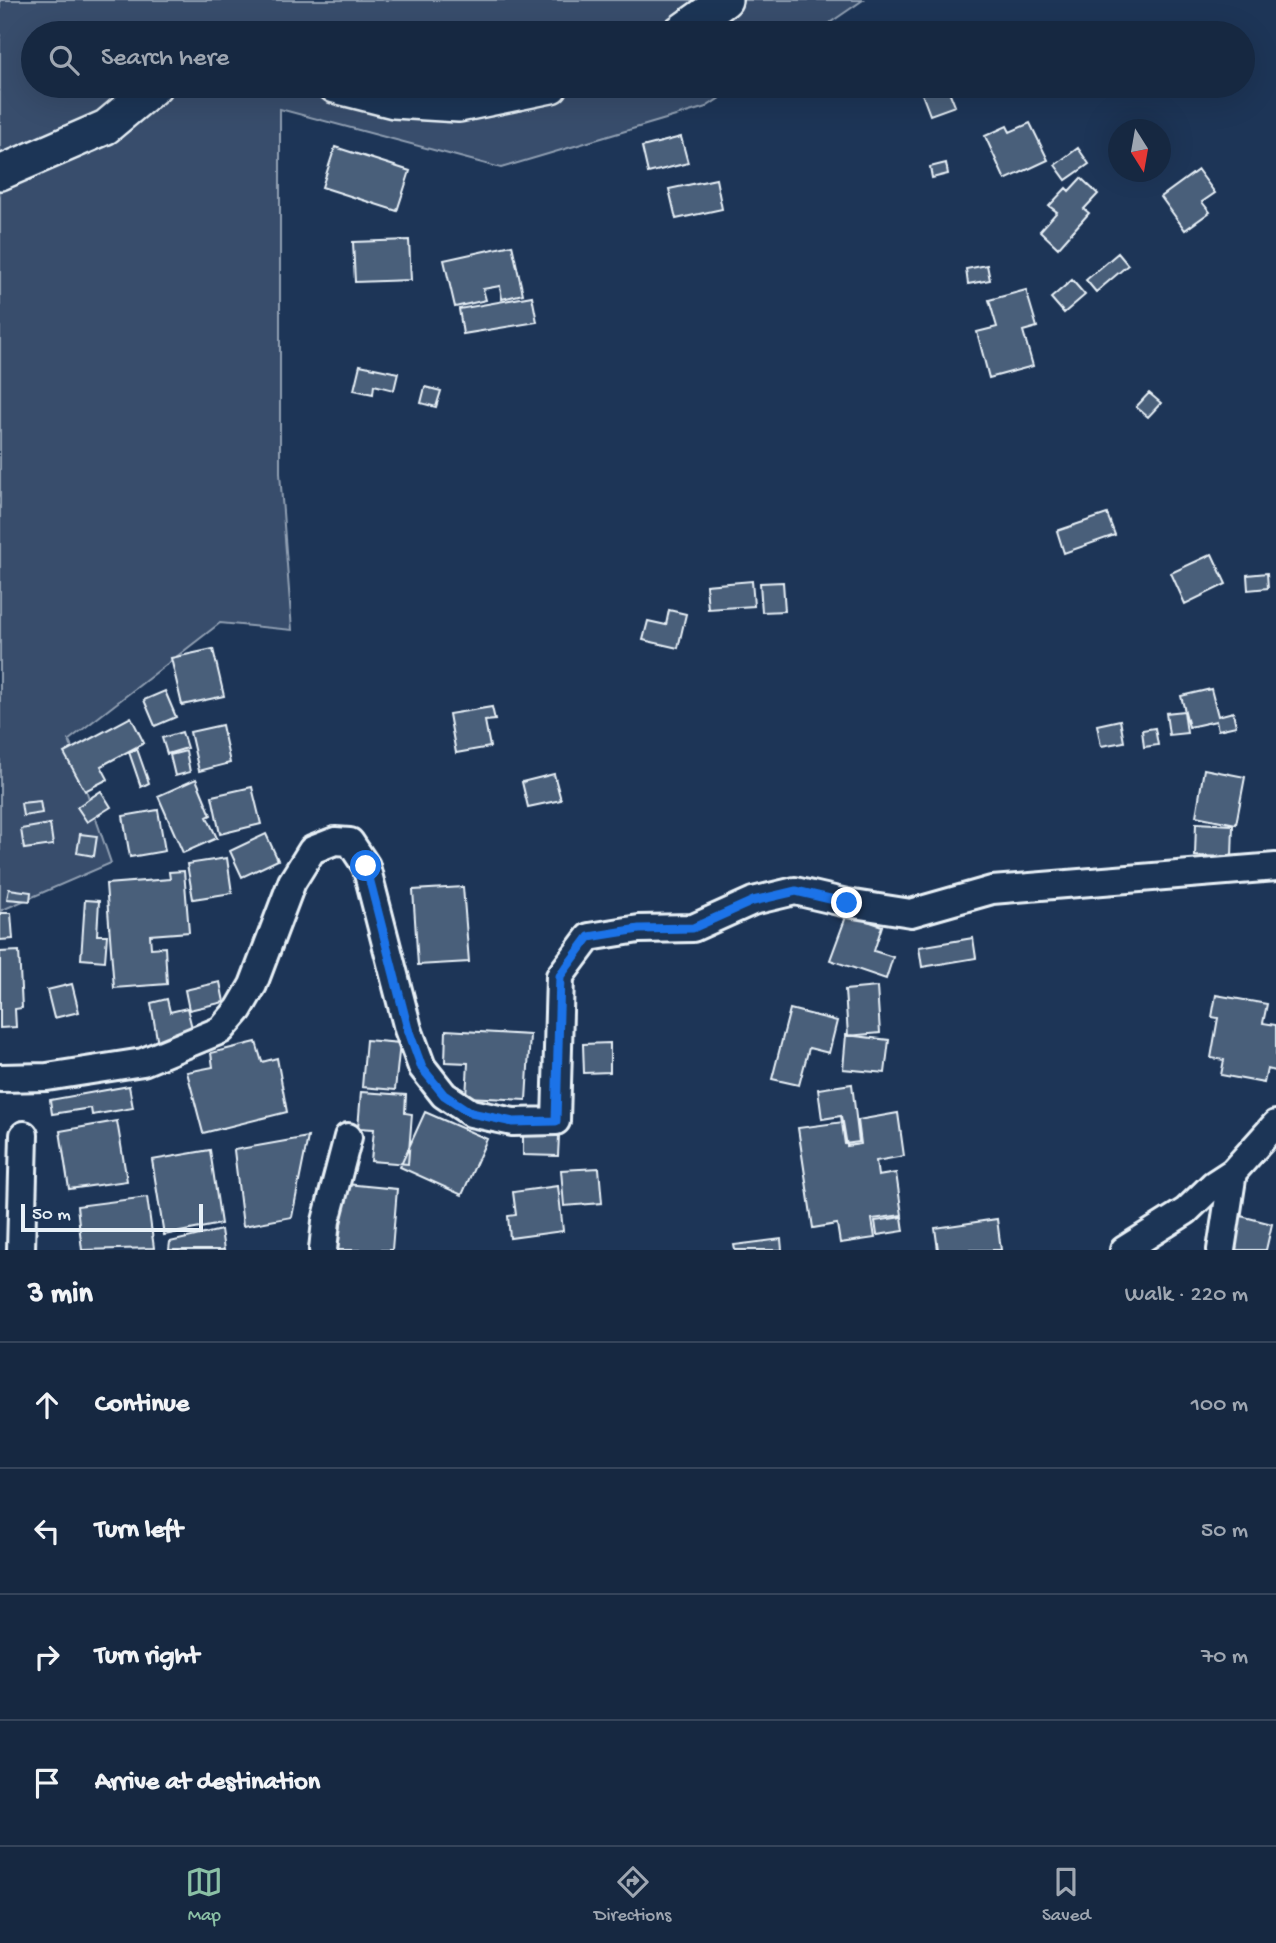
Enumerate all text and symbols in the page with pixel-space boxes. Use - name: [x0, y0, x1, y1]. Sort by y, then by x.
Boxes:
- search box: [21, 21, 1255, 98]
- icon: search: [45, 41, 83, 79]
- text: Search here: [101, 44, 229, 75]
- north arrow: [1108, 119, 1171, 182]
- route start: [350, 850, 381, 881]
- route end: [831, 887, 862, 918]
- scale bar: [21, 1201, 203, 1233]
- text: 50 m: [32, 1204, 71, 1227]
- text: 3 min: [28, 1278, 93, 1313]
- text: Walk · 220 m: [1125, 1282, 1248, 1309]
- icon: ahead: [28, 1386, 66, 1424]
- text: Continue: [95, 1390, 189, 1421]
- text: 100 m: [1191, 1392, 1248, 1419]
- icon: left: [28, 1512, 66, 1550]
- text: Turn left: [95, 1516, 183, 1547]
- text: 50 m: [1201, 1518, 1248, 1545]
- icon: right: [28, 1638, 66, 1676]
- text: Turn right: [95, 1642, 199, 1673]
- text: 70 m: [1201, 1644, 1248, 1671]
- icon: arrive: [28, 1764, 66, 1802]
- text: Arrive at destination: [95, 1768, 320, 1799]
- tab: Map: [185, 1863, 223, 1928]
- tab: Directions: [594, 1863, 671, 1928]
- tab: Saved: [1042, 1863, 1091, 1928]

